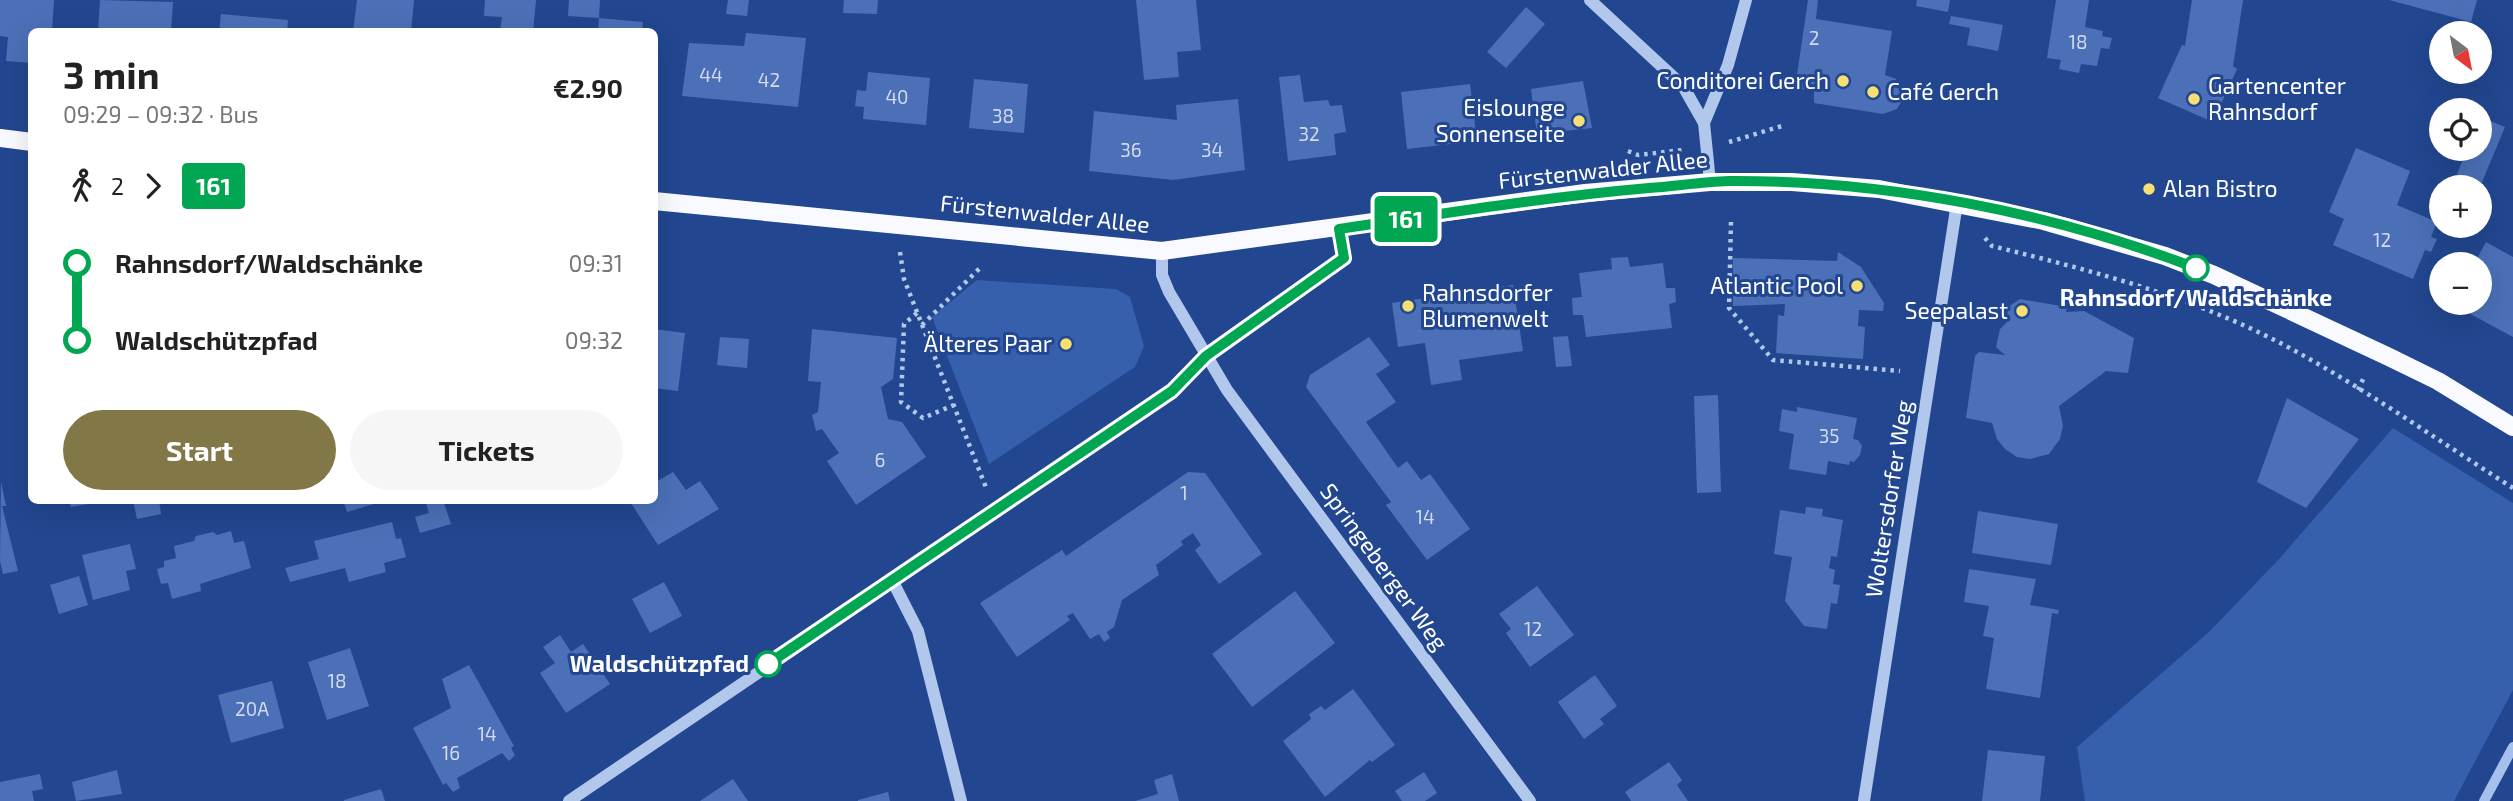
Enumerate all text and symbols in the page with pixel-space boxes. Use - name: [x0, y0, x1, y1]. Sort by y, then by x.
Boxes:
- north arrow: [2429, 21, 2492, 84]
- map controls: [2429, 21, 2492, 315]
- house number: 2: [1809, 26, 1819, 49]
- house number: 18: [2068, 30, 2088, 53]
- text: 3 min: [63, 51, 160, 97]
- house number: 44: [699, 63, 723, 86]
- place label: Conditorei Gerch: [1656, 66, 1829, 94]
- house number: 42: [758, 68, 780, 91]
- place label: Gartencenter Rahnsdorf: [2208, 71, 2346, 125]
- text: €2.90: [553, 72, 623, 103]
- marker: Conditorei Gerch: [1835, 73, 1851, 89]
- place label: Café Gerch: [1887, 77, 1999, 105]
- marker: Café Gerch: [1865, 84, 1881, 100]
- house number: 40: [885, 85, 909, 108]
- marker: Gartencenter Rahnsdorf: [2186, 91, 2202, 107]
- place label: Eislounge Sonnenseite: [1436, 93, 1565, 147]
- button: locate: [2429, 98, 2492, 161]
- text: 09:29 – 09:32 · Bus: [63, 100, 258, 128]
- house number: 38: [992, 104, 1014, 127]
- marker: Eislounge Sonnenseite: [1571, 113, 1587, 129]
- house number: 32: [1298, 122, 1320, 145]
- house number: 36: [1120, 138, 1142, 161]
- house number: 34: [1201, 138, 1223, 161]
- street label: Fürstenwalder Allee: [1497, 144, 1709, 194]
- icon: walk: [63, 167, 101, 205]
- icon: forward: [134, 167, 172, 205]
- text: 161: [196, 171, 231, 200]
- text: 2: [111, 172, 124, 200]
- place label: Alan Bistro: [2163, 174, 2278, 202]
- button: +: [2429, 175, 2492, 238]
- marker: Alan Bistro: [2141, 181, 2157, 197]
- street label: Fürstenwalder Allee: [939, 188, 1151, 238]
- line badge: 161: [1366, 196, 1446, 242]
- text: 161: [1389, 204, 1423, 233]
- house number: 12: [2373, 228, 2391, 251]
- text: Rahnsdorf/Waldschänke: [115, 247, 423, 278]
- text: 09:31: [569, 249, 623, 277]
- button: −: [2429, 252, 2492, 315]
- marker: Rahnsdorf/Waldschänke: [2183, 255, 2209, 281]
- place label: Atlantic Pool: [1710, 271, 1843, 299]
- place label: Rahnsdorfer Blumenwelt: [1422, 278, 1553, 332]
- marker: Atlantic Pool: [1849, 278, 1865, 294]
- place label: Rahnsdorf/Waldschänke: [2060, 283, 2332, 311]
- place label: Seepalast: [1905, 296, 2008, 324]
- marker: Rahnsdorfer Blumenwelt: [1400, 298, 1416, 314]
- marker: Seepalast: [2014, 303, 2030, 319]
- text: Waldschützpfad: [115, 324, 318, 355]
- text: 09:32: [565, 326, 623, 354]
- place label: Älteres Paar: [924, 329, 1052, 357]
- marker: Älteres Paar: [1058, 336, 1074, 352]
- street label: Woltersdorfer Weg: [1859, 398, 1917, 600]
- button: Start: [63, 410, 336, 490]
- button: Tickets: [350, 410, 623, 490]
- house number: 35: [1819, 424, 1839, 447]
- house number: 6: [875, 448, 885, 471]
- street label: Springeberger Weg: [1315, 477, 1455, 655]
- house number: 1: [1180, 481, 1188, 504]
- house number: 14: [1415, 505, 1435, 528]
- house number: 12: [1524, 617, 1542, 640]
- place label: Waldschützpfad: [570, 649, 749, 677]
- marker: Waldschützpfad: [755, 651, 781, 677]
- house number: 18: [327, 669, 347, 692]
- house number: 20A: [235, 697, 269, 720]
- house number: 14: [477, 722, 497, 745]
- house number: 16: [442, 741, 460, 764]

